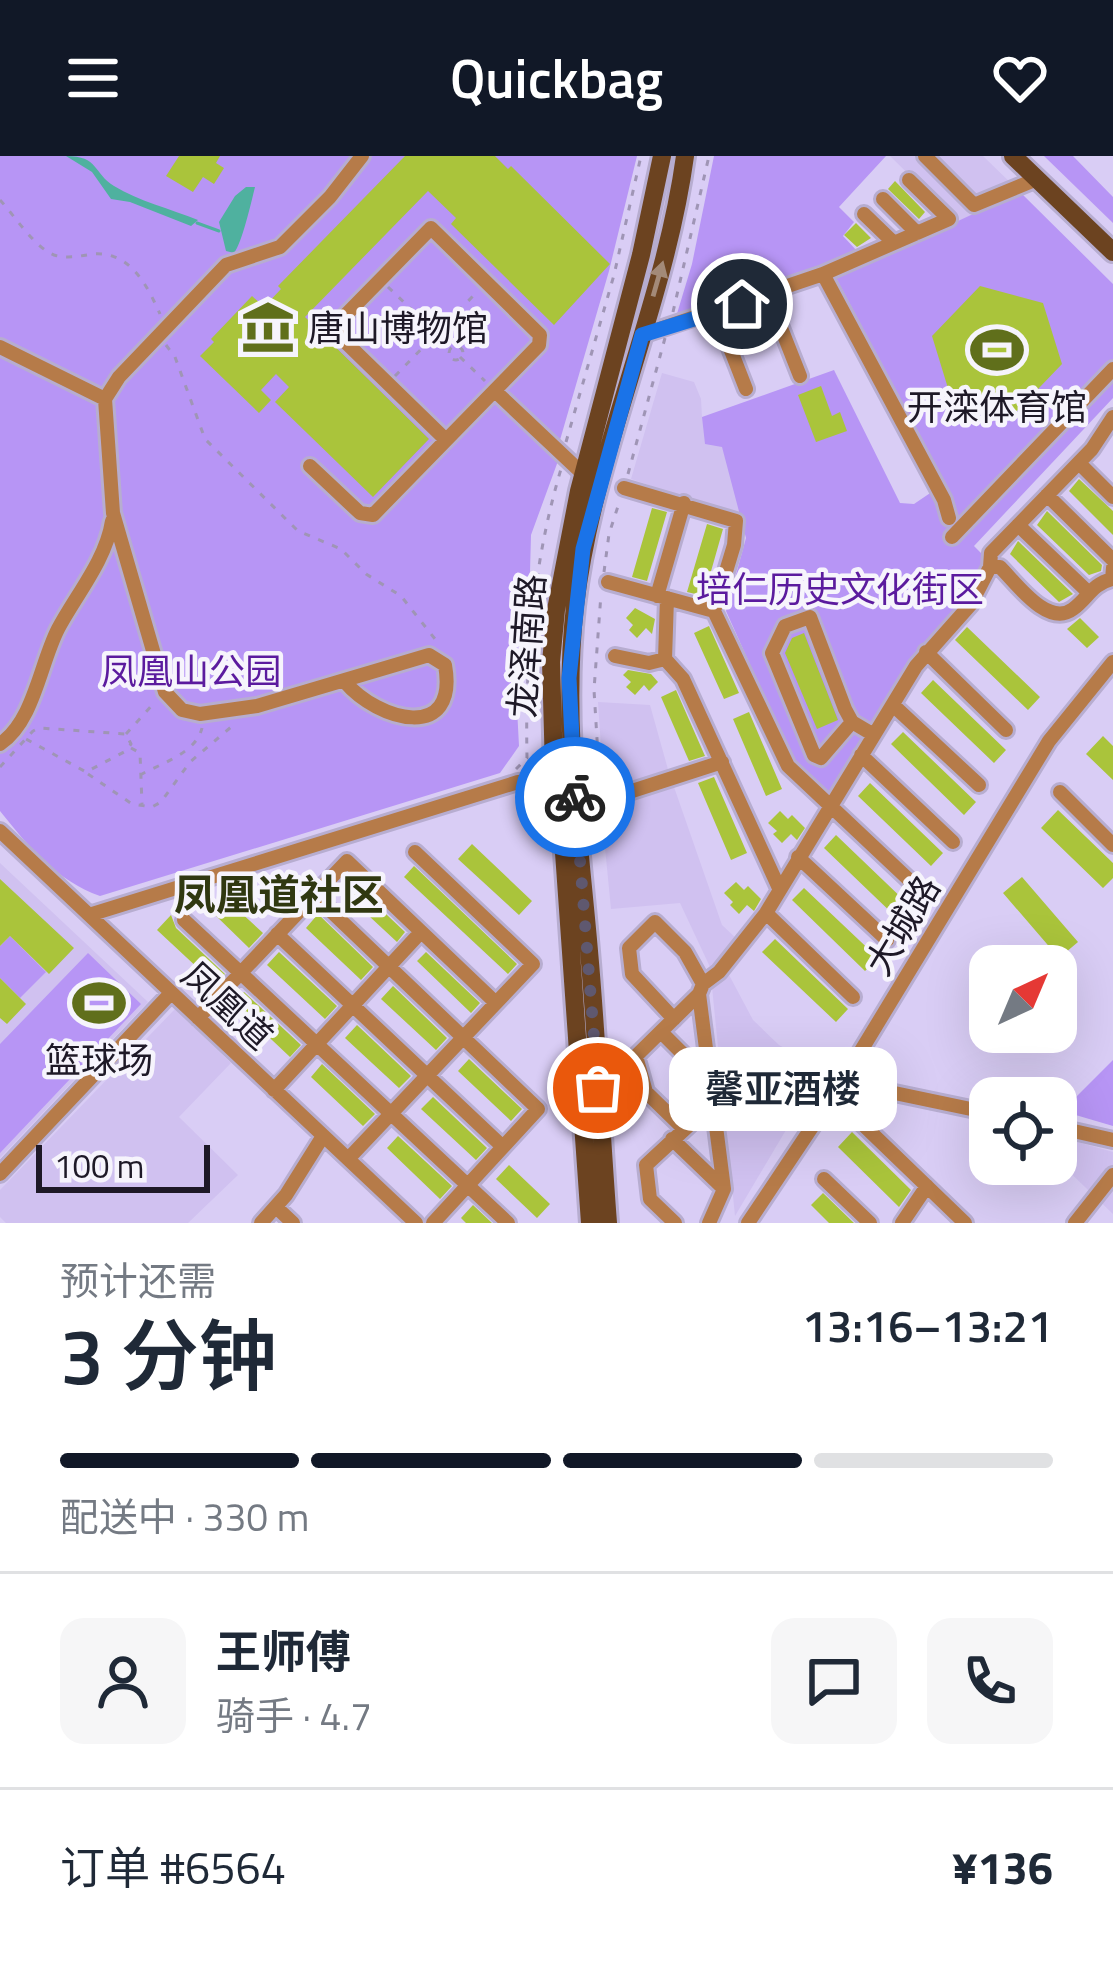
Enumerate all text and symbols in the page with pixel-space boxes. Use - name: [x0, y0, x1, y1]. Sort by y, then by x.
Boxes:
- text: Quickbag: [450, 37, 663, 119]
- icon: menu: [60, 45, 126, 111]
- icon: heart: [987, 45, 1053, 111]
- pin: [691, 253, 793, 355]
- one-way arrow: [650, 260, 669, 297]
- icon: home: [709, 271, 775, 337]
- museum icon: 唐山博物馆: [239, 298, 297, 356]
- place label: 唐山博物馆: [308, 300, 488, 355]
- sports icon: 开滦体育馆: [968, 321, 1026, 379]
- place label: 开滦体育馆: [907, 379, 1087, 434]
- park label: 培仁历史文化街区: [696, 561, 984, 616]
- street label: 龙泽南路: [494, 572, 558, 720]
- park label: 凤凰山公园: [101, 643, 281, 698]
- courier: [515, 737, 635, 857]
- icon: bike: [542, 764, 608, 830]
- district label: 凤凰道社区: [174, 862, 384, 926]
- street label: 大城路: [851, 865, 953, 985]
- north arrow: [969, 945, 1077, 1053]
- map controls: [969, 945, 1077, 1185]
- street label: 凤凰道: [170, 948, 286, 1062]
- sports icon: 篮球场: [70, 974, 128, 1032]
- place label: 篮球场: [45, 1032, 153, 1087]
- pin: [547, 1037, 649, 1139]
- callout: 馨亚酒楼: [670, 1046, 898, 1130]
- icon: bag: [565, 1055, 631, 1121]
- text: 馨亚酒楼: [705, 1059, 861, 1118]
- button: locate: [969, 1077, 1077, 1185]
- scale bar: [36, 1139, 210, 1192]
- text: 100 m: [54, 1141, 144, 1191]
- text: 预计还需: [60, 1251, 216, 1310]
- text: 13:16–13:21: [802, 1291, 1053, 1359]
- text: 3 分钟: [60, 1296, 277, 1414]
- text: 配送中 · 330 m: [60, 1487, 309, 1546]
- text: 王师傅: [216, 1617, 351, 1685]
- button: person: [60, 1618, 186, 1744]
- button: chat: [771, 1618, 897, 1744]
- button: phone: [927, 1618, 1053, 1744]
- text: 骑手 · 4.7: [216, 1686, 372, 1745]
- text: 订单 #6564: [60, 1833, 286, 1901]
- text: ¥136: [952, 1833, 1053, 1901]

